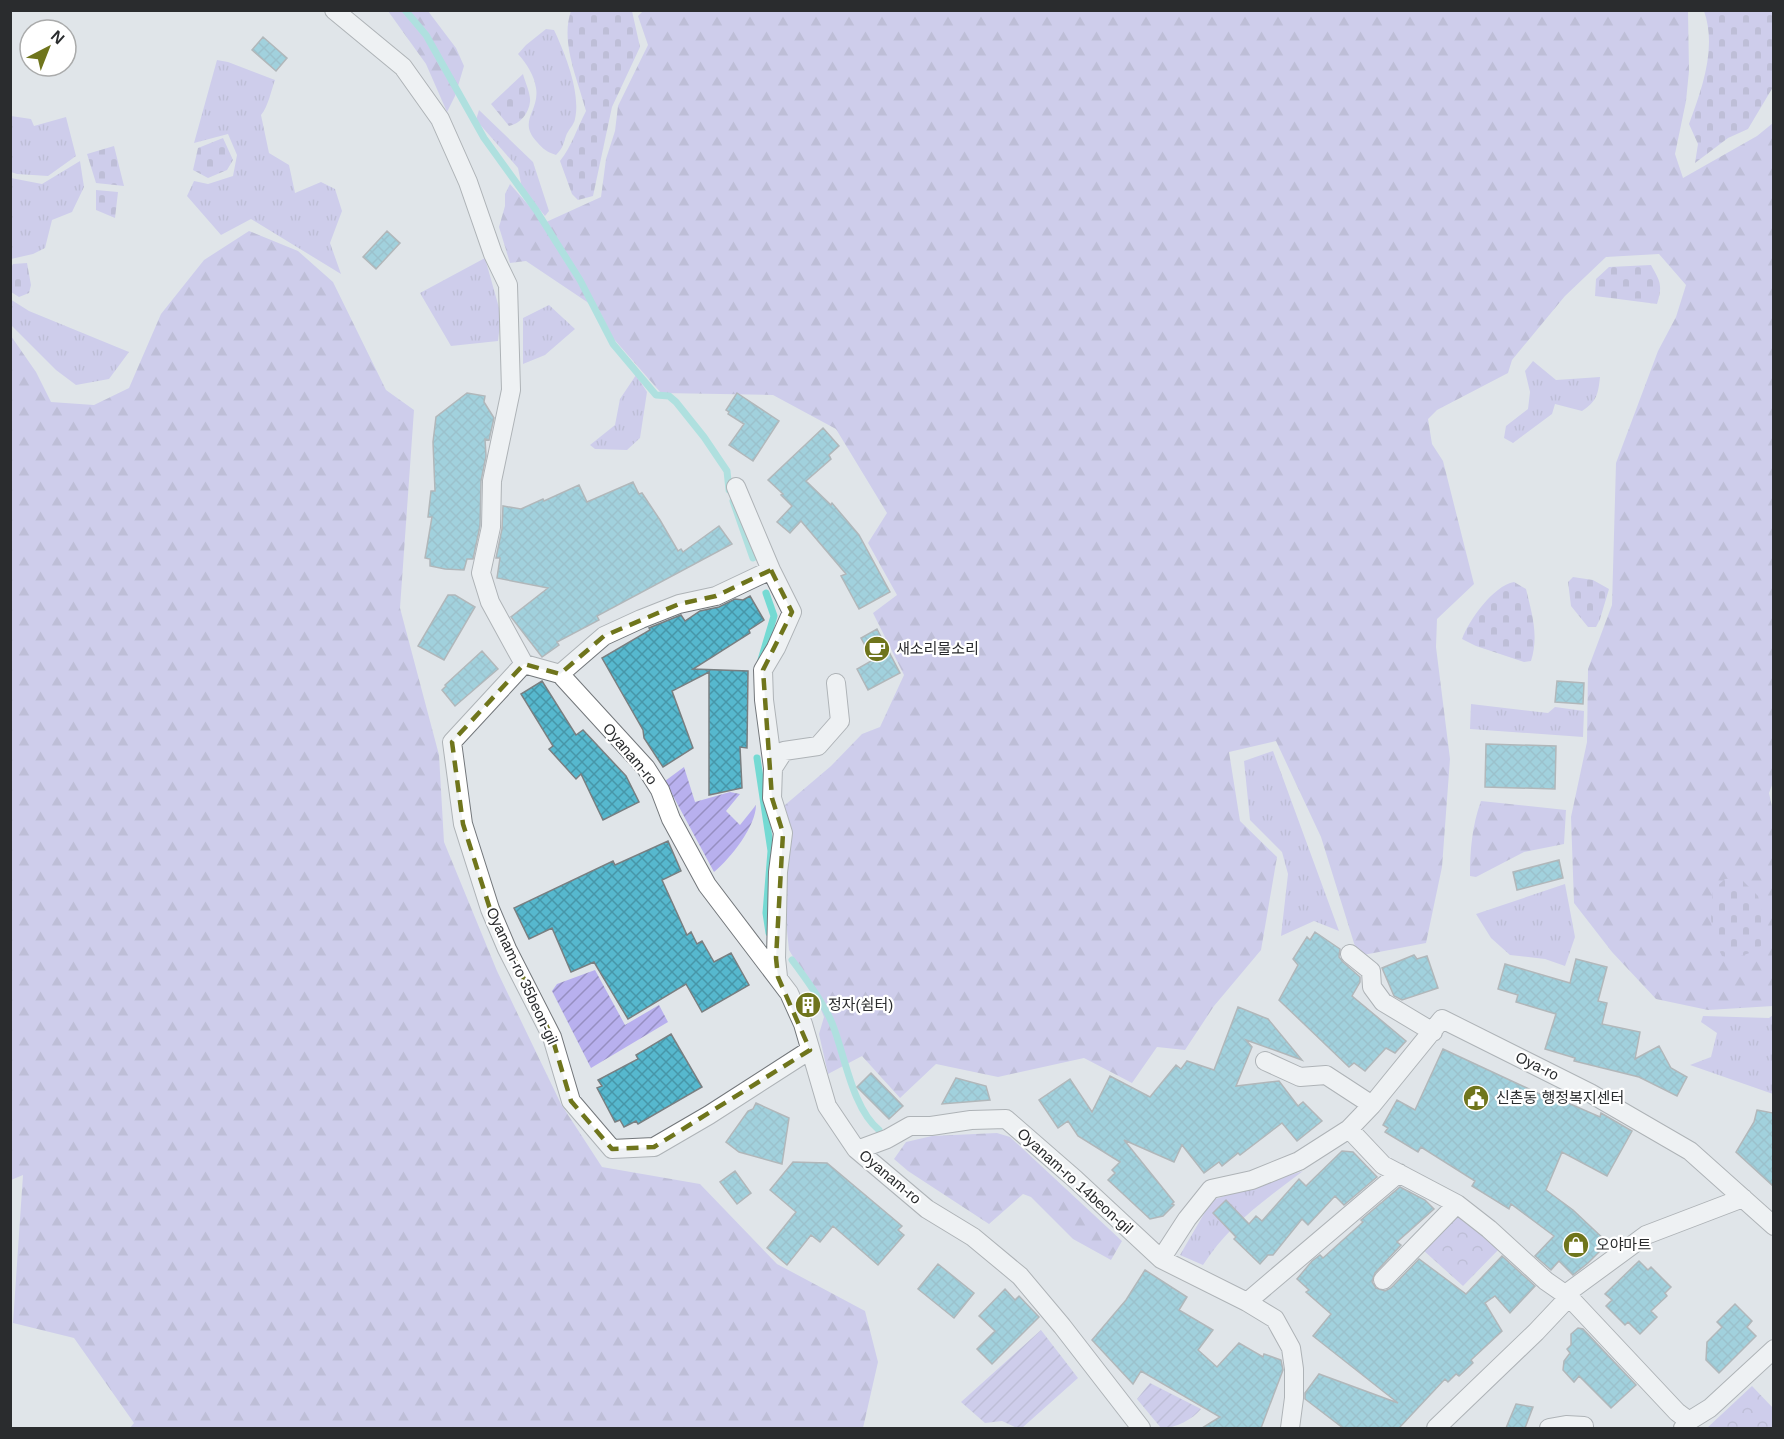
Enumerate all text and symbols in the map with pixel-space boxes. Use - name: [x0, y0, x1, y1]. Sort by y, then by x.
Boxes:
- north arrow: [18, 18, 78, 78]
- text: N: [48, 27, 68, 47]
- cafe icon: 새소리물소리: [862, 634, 892, 664]
- place label: 새소리물소리: [896, 640, 979, 657]
- street label: Oyanam-ro: [600, 719, 661, 788]
- street label: Oyanam-ro 35beon-gil: [483, 905, 562, 1047]
- building icon: 정자(쉼터): [793, 990, 823, 1020]
- place label: 정자(쉼터): [828, 996, 893, 1013]
- street label: Oya-ro: [1513, 1048, 1562, 1083]
- public building icon: 신촌동 행정복지센터: [1461, 1083, 1491, 1113]
- place label: 신촌동 행정복지센터: [1496, 1089, 1624, 1106]
- street label: Oyanam-ro 14beon-gil: [1014, 1124, 1136, 1237]
- street label: Oyanam-ro: [856, 1146, 925, 1207]
- shop icon: 오야마트: [1561, 1230, 1591, 1260]
- place label: 오야마트: [1596, 1236, 1651, 1253]

